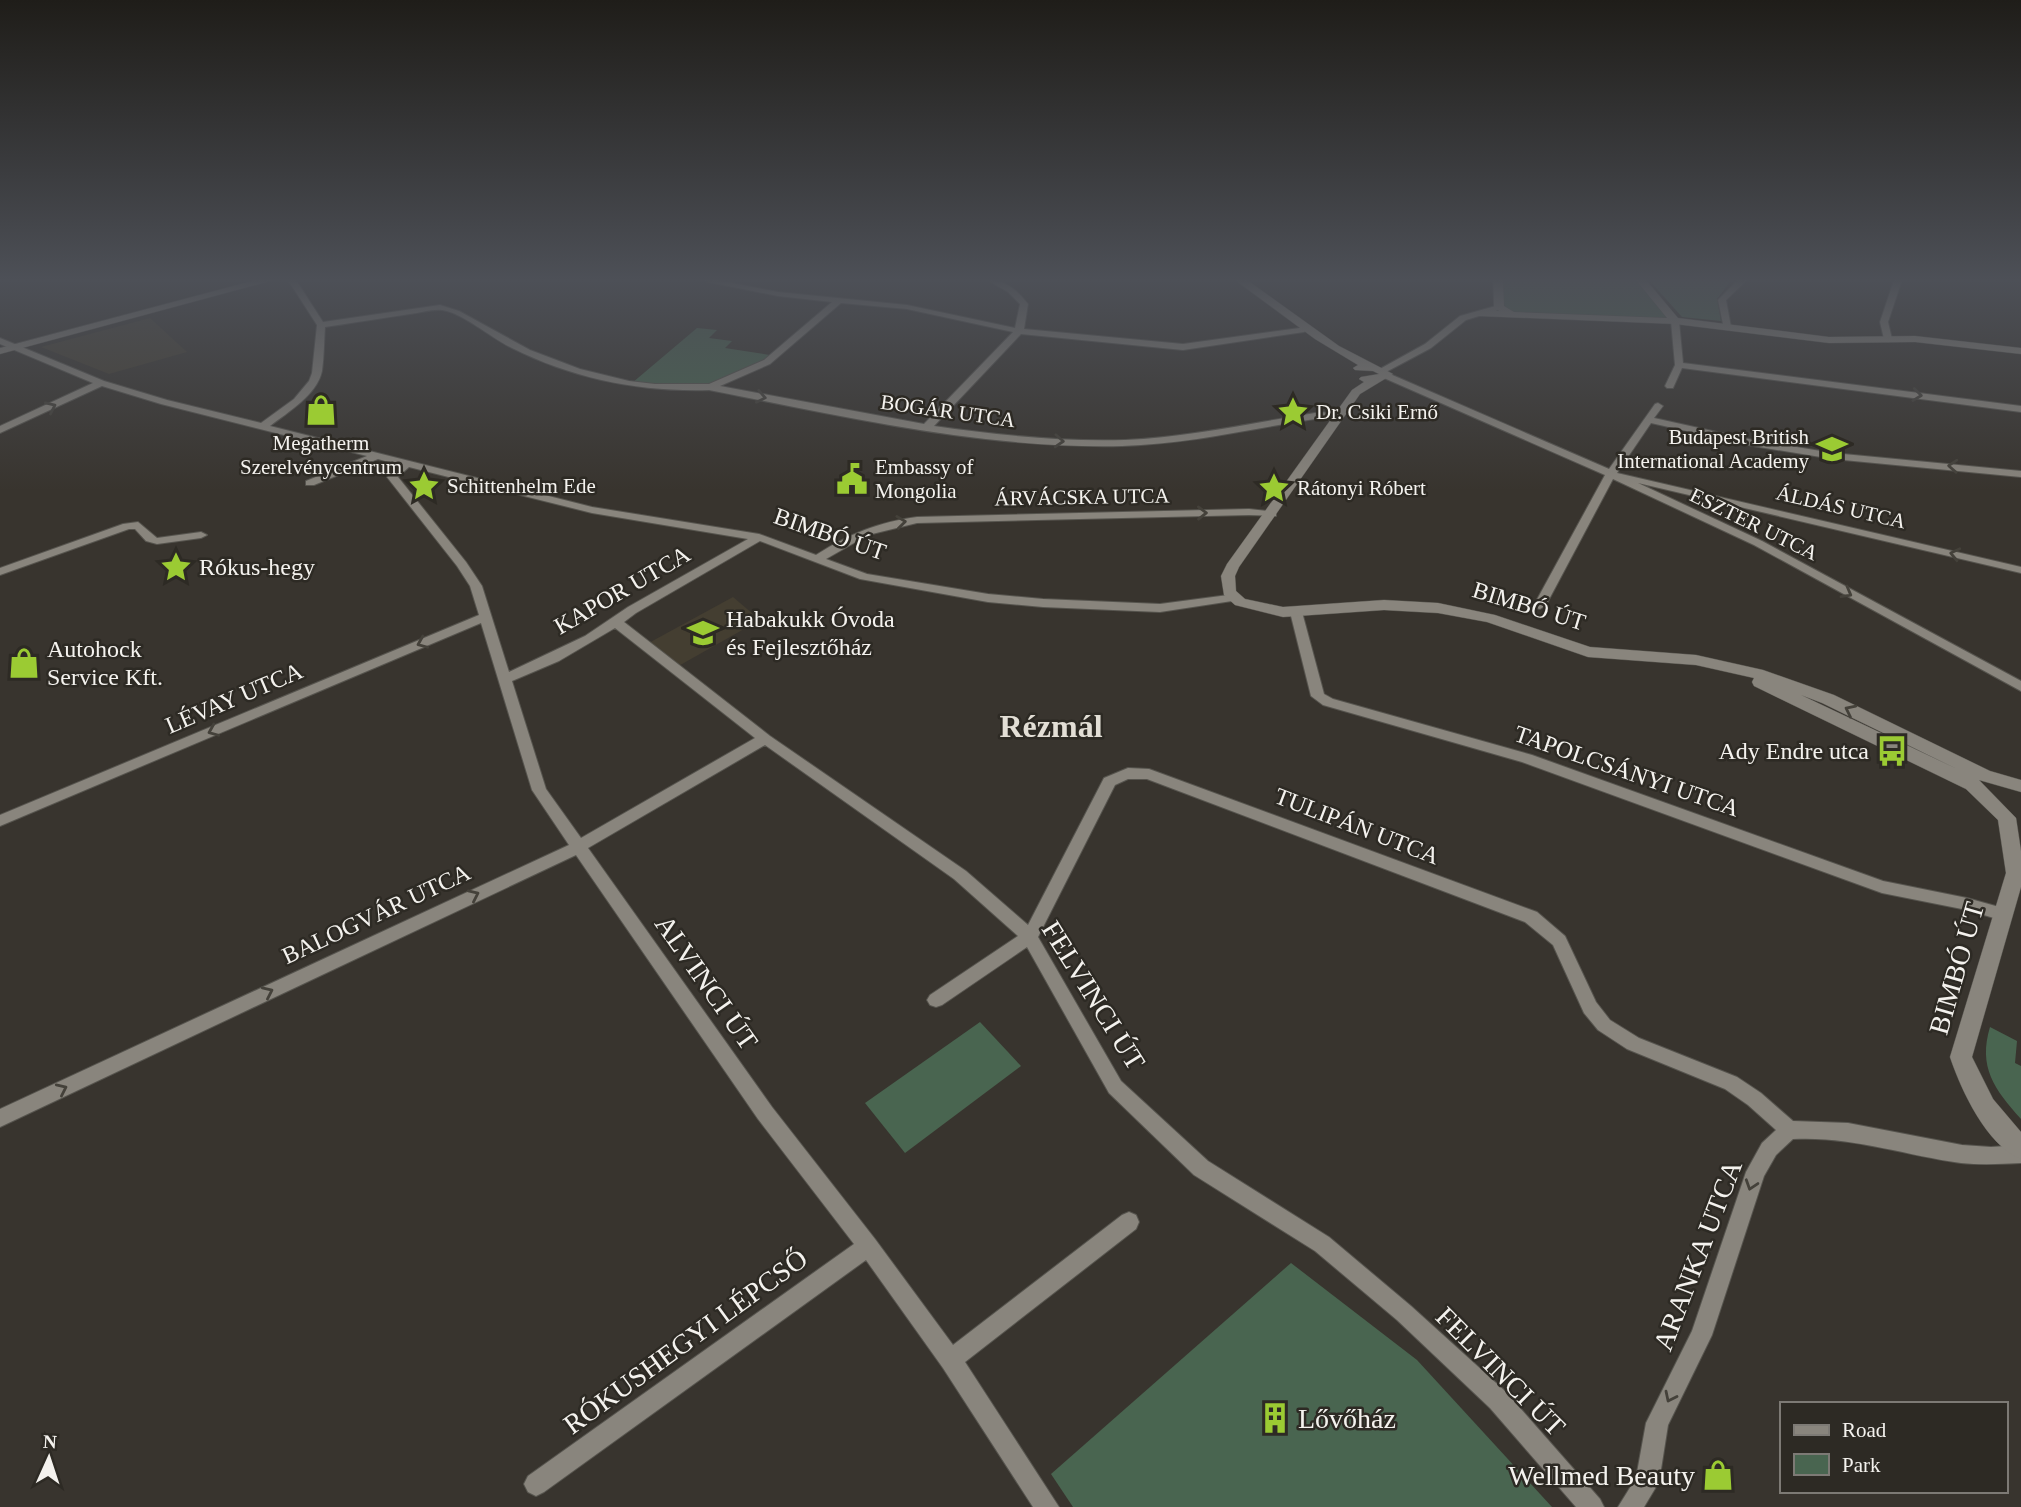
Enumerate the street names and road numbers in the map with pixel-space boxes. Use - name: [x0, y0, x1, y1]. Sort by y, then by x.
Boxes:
- street label: BOGÁR UTCA: [879, 390, 1018, 432]
- street label: ÁLDÁS UTCA: [1774, 480, 1909, 534]
- street label: ÁRVÁCSKA UTCA: [994, 483, 1171, 511]
- street label: ESZTER UTCA: [1686, 483, 1823, 566]
- street label: BIMBÓ ÚT: [771, 503, 890, 565]
- street label: KAPOR UTCA: [549, 540, 695, 639]
- street label: BIMBÓ ÚT: [1469, 577, 1589, 636]
- street label: LÉVAY UTCA: [162, 657, 307, 739]
- street label: TAPOLCSÁNYI UTCA: [1511, 720, 1743, 822]
- street label: TULIPÁN UTCA: [1271, 783, 1443, 870]
- street label: BALOGVÁR UTCA: [278, 859, 475, 969]
- street label: BIMBÓ ÚT: [1923, 898, 1990, 1038]
- street label: ALVINCI ÚT: [649, 909, 764, 1055]
- street label: FELVINCI ÚT: [1036, 915, 1152, 1075]
- street label: ARANKA UTCA: [1647, 1155, 1748, 1355]
- street label: RÓKUSHEGYI LÉPCSŐ: [558, 1243, 813, 1440]
- street label: FELVINCI ÚT: [1430, 1301, 1571, 1442]

